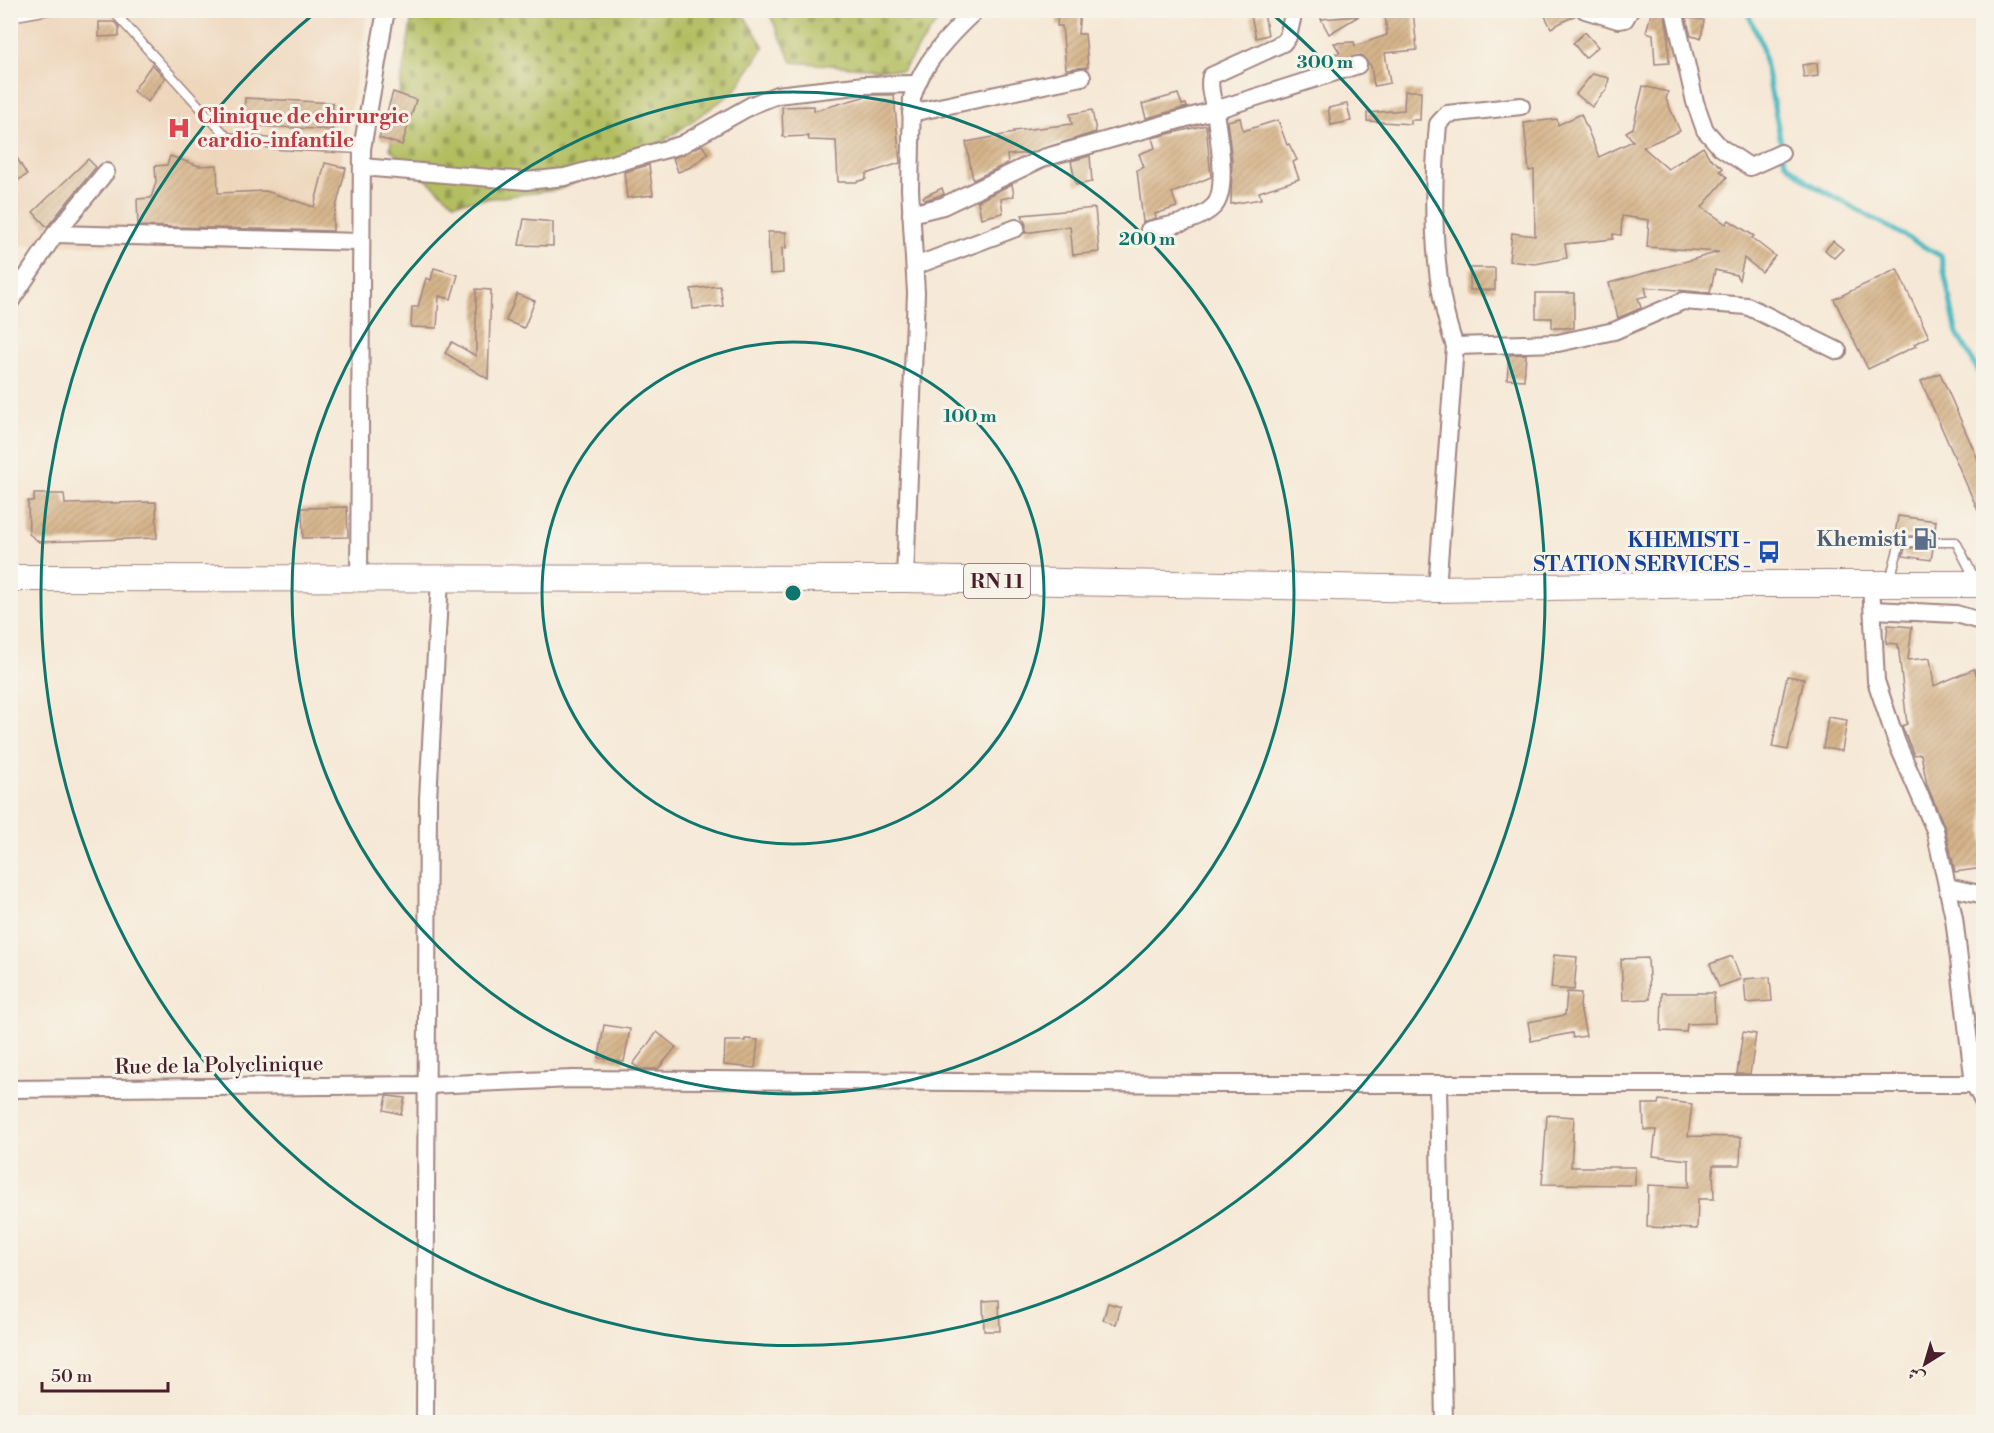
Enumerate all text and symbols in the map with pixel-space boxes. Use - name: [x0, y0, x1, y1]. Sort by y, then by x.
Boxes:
- text: 300 m: [1297, 51, 1354, 74]
- place label: Clinique de chirurgie cardio-infantile: [197, 104, 409, 154]
- hospital icon: Clinique de chirurgie cardio-infantile: [166, 115, 192, 141]
- text: 200 m: [1119, 228, 1176, 251]
- text: 100 m: [943, 405, 997, 428]
- fuel station icon: Khemisti: [1912, 526, 1938, 552]
- place label: Khemisti: [1816, 527, 1907, 553]
- place label: KHEMISTI - STATION SERVICES -: [1533, 528, 1751, 578]
- bus stop icon: KHEMISTI - STATION SERVICES -: [1756, 539, 1782, 565]
- road number: RN 11: [964, 564, 1030, 598]
- centre of rings: [783, 583, 803, 603]
- street label: Rue de la Polyclinique: [114, 1051, 324, 1081]
- north arrow: [1895, 1334, 1955, 1394]
- scale bar: [42, 1355, 168, 1393]
- text: ش: [1904, 1362, 1929, 1388]
- text: 50 m: [51, 1365, 93, 1388]

